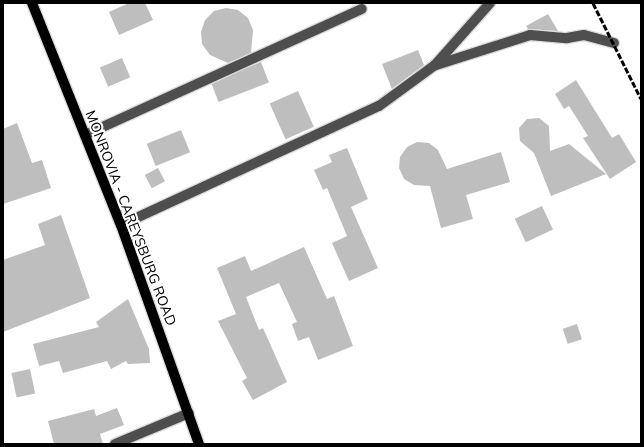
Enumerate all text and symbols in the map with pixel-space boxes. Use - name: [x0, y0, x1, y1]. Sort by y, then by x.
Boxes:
- street label: MONROVIA - CAREYSBURG ROAD: [82, 108, 180, 328]

